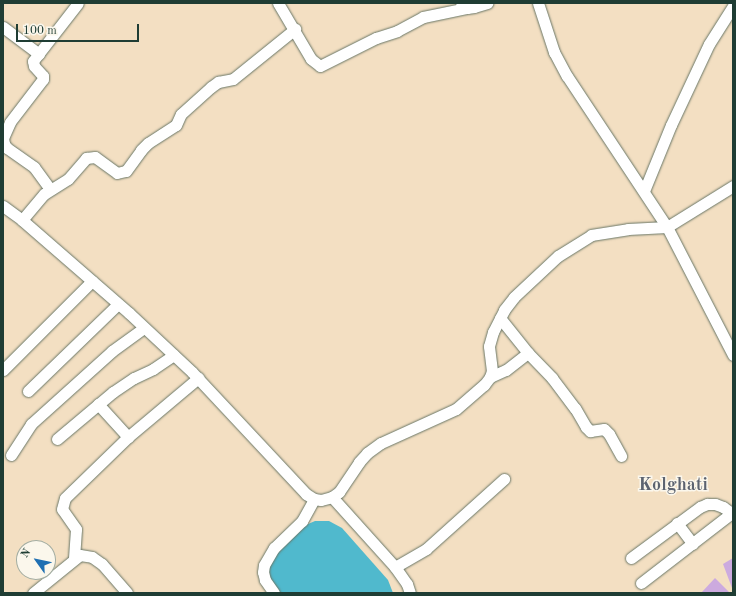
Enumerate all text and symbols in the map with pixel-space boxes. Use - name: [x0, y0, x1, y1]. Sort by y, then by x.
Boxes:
- scale bar: [18, 16, 141, 42]
- text: 100 m: [23, 25, 57, 37]
- district label: Kolghati: [638, 474, 708, 496]
- north arrow: [16, 540, 56, 580]
- text: N: [19, 547, 33, 560]

